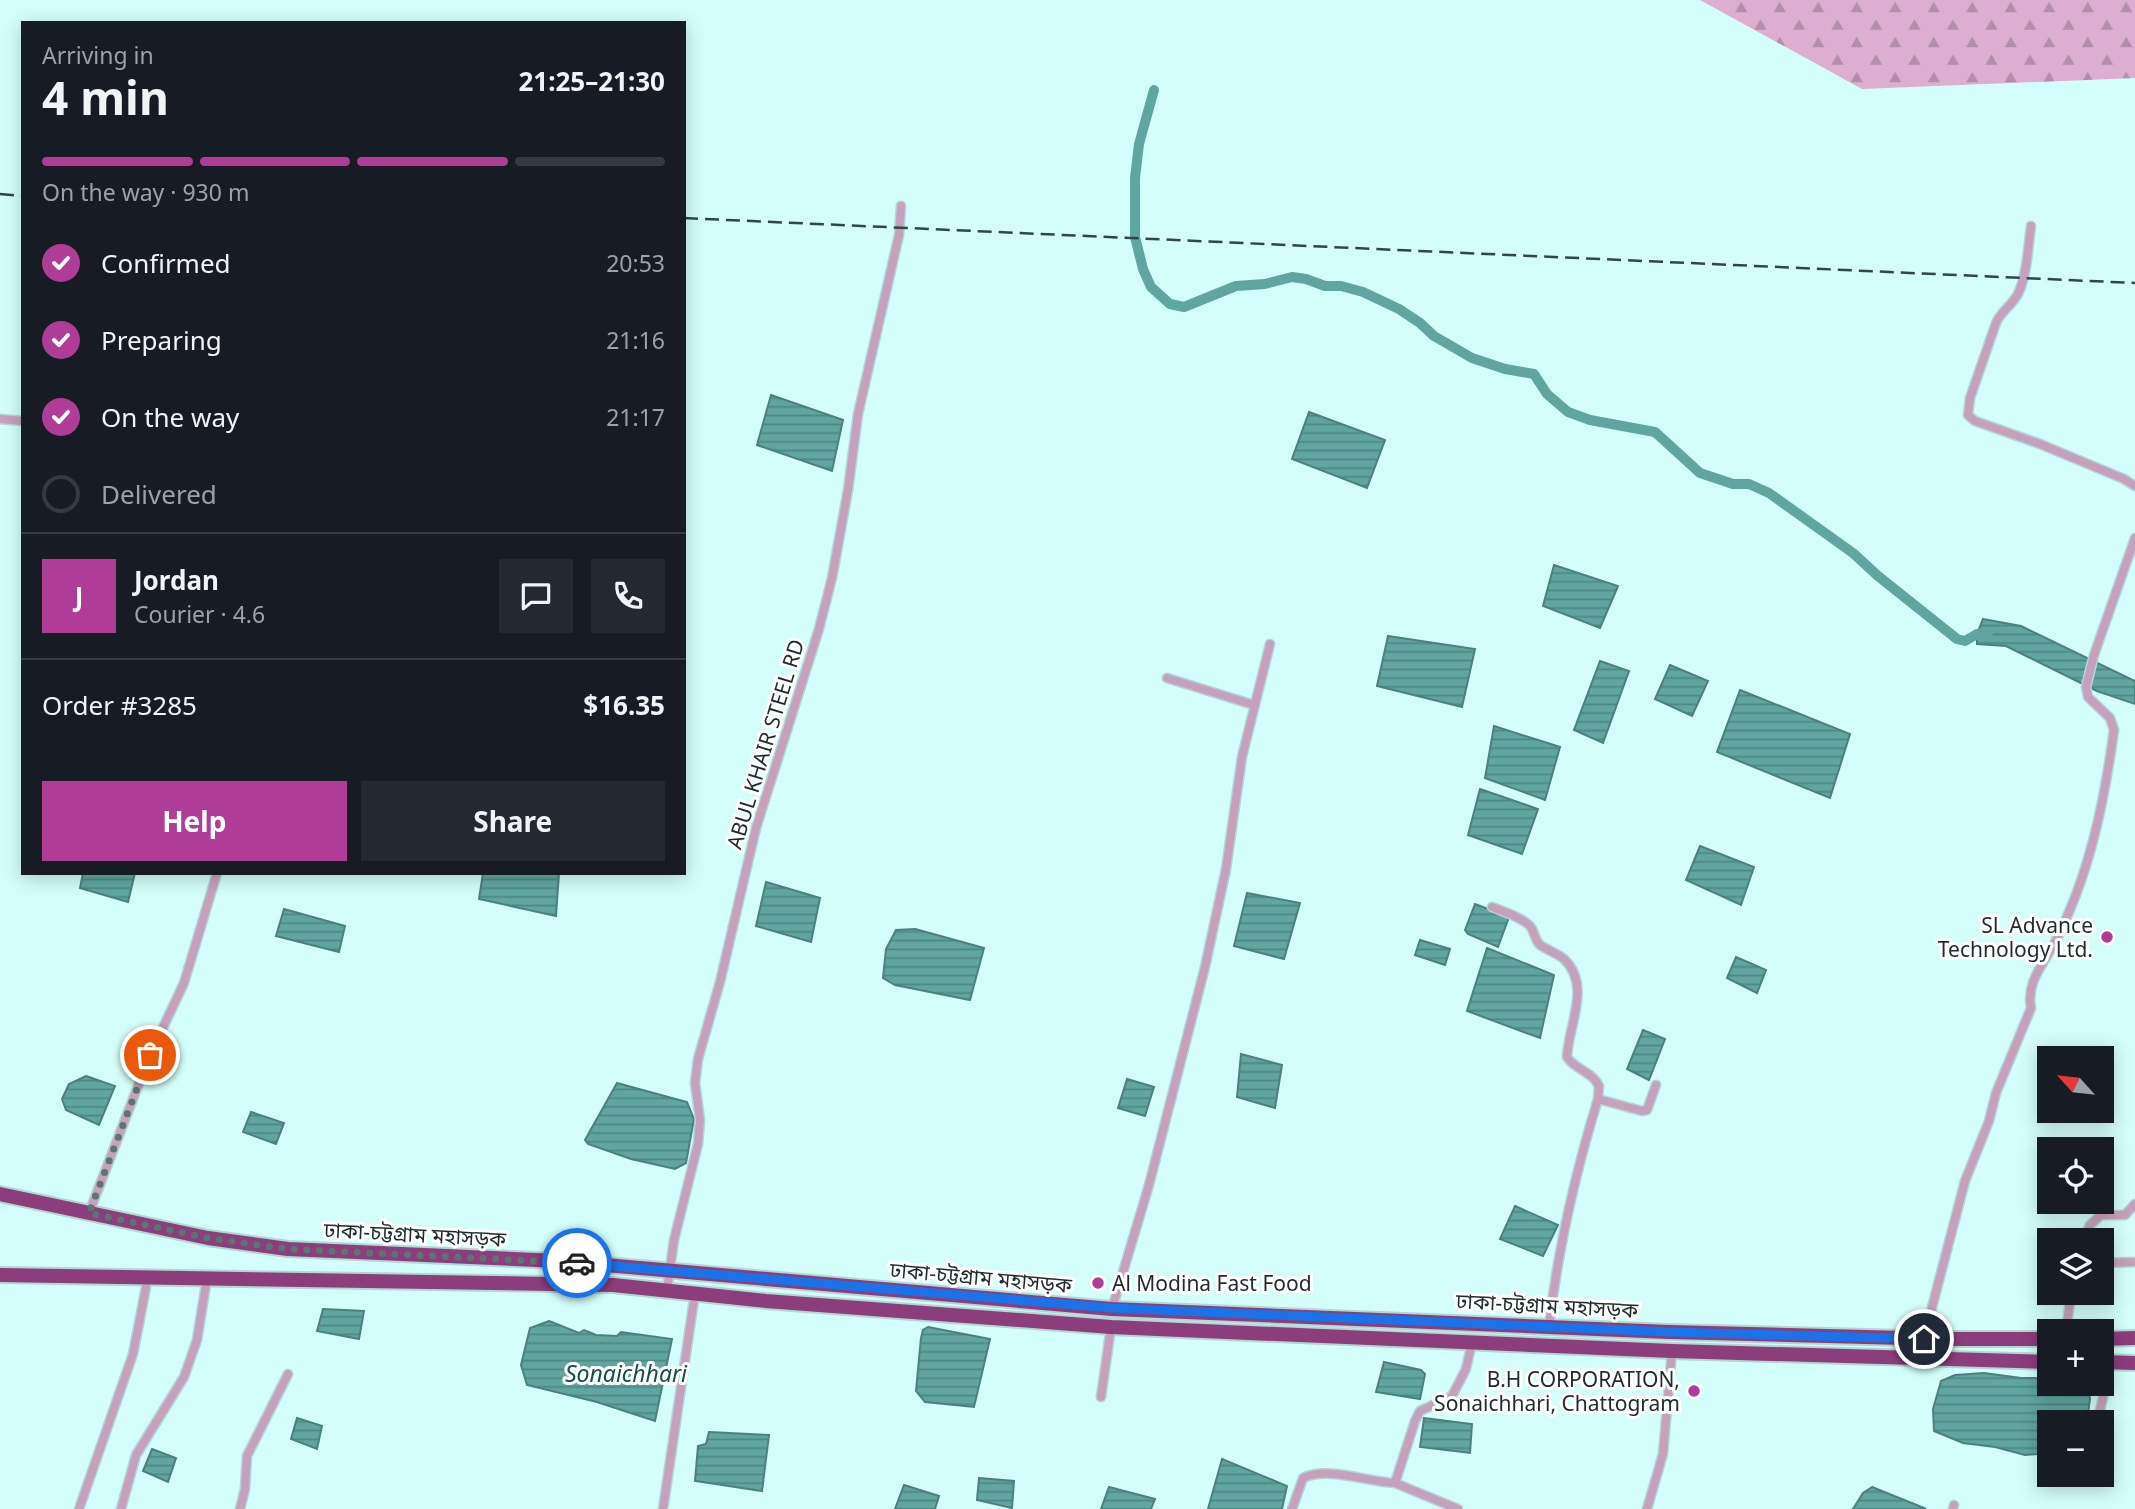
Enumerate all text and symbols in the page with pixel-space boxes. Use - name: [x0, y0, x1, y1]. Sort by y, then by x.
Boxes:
- text: Arriving in: [42, 39, 154, 71]
- text: 21:25–21:30: [518, 63, 665, 99]
- text: 4 min: [42, 66, 169, 128]
- text: On the way · 930 m: [42, 176, 249, 208]
- icon: check: [42, 244, 80, 282]
- text: Confirmed: [101, 245, 231, 281]
- text: 20:53: [606, 247, 665, 279]
- icon: check: [42, 321, 80, 359]
- text: Preparing: [101, 322, 222, 358]
- text: 21:16: [606, 324, 665, 356]
- icon: check: [42, 398, 80, 436]
- text: On the way: [101, 399, 239, 435]
- text: 21:17: [606, 401, 665, 433]
- text: Delivered: [101, 476, 217, 512]
- button: chat: [499, 559, 573, 633]
- button: phone: [591, 559, 665, 633]
- text: Jordan: [134, 562, 219, 598]
- text: J: [75, 578, 83, 614]
- text: Courier · 4.6: [134, 598, 265, 630]
- street label: ABUL KHAIR STEEL RD: [720, 636, 810, 852]
- text: Order #3285: [42, 687, 197, 723]
- text: $16.35: [583, 687, 665, 723]
- button: Help: [42, 781, 347, 861]
- button: Share: [361, 781, 665, 861]
- place label: SL Advance Technology Ltd.: [1938, 911, 2093, 963]
- marker: SL Advance Technology Ltd.: [2099, 929, 2115, 945]
- pin: [120, 1025, 180, 1085]
- icon: bag: [131, 1036, 169, 1074]
- north arrow: [2037, 1046, 2114, 1124]
- map controls: [2037, 1046, 2114, 1487]
- button: locate: [2037, 1137, 2114, 1214]
- street label: ঢাকা-চট্টগ্রাম মহাসড়ক: [322, 1215, 508, 1253]
- courier: [542, 1228, 612, 1298]
- button: layers: [2037, 1228, 2114, 1305]
- icon: car: [558, 1244, 596, 1282]
- street label: ঢাকা-চট্টগ্রাম মহাসড়ক: [888, 1255, 1074, 1299]
- place label: Al Modina Fast Food: [1112, 1269, 1312, 1297]
- marker: Al Modina Fast Food: [1090, 1275, 1106, 1291]
- street label: ঢাকা-চট্টগ্রাম মহাসড়ক: [1454, 1286, 1640, 1324]
- pin: [1894, 1309, 1954, 1369]
- button: +: [2037, 1319, 2114, 1396]
- icon: home: [1905, 1320, 1943, 1358]
- water label: Sonaichhari: [565, 1357, 688, 1389]
- place label: B.H CORPORATION, Sonaichhari, Chattogram: [1434, 1365, 1680, 1417]
- marker: B.H CORPORATION, Sonaichhari, Chattogram: [1686, 1383, 1702, 1399]
- button: −: [2037, 1410, 2114, 1487]

